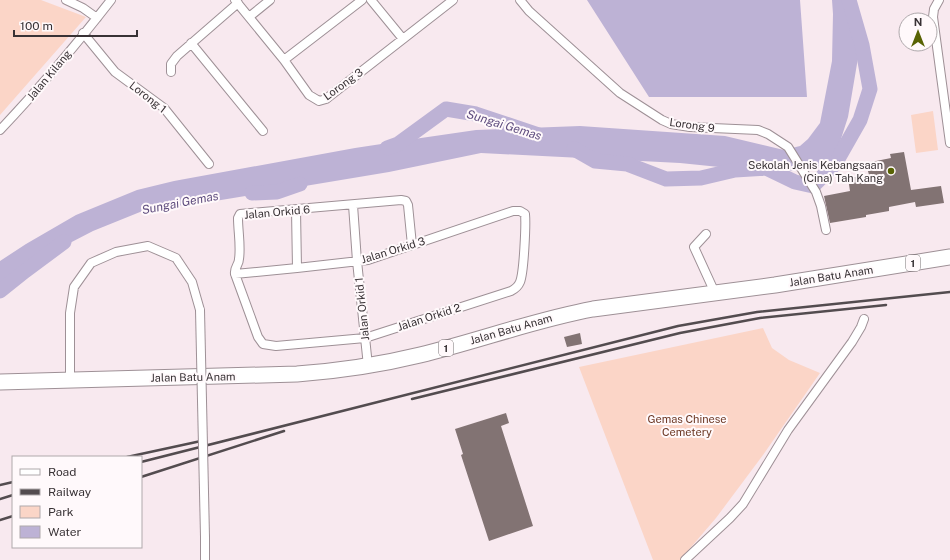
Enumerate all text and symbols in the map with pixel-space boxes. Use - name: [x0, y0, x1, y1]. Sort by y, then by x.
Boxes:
- scale bar: [14, 12, 137, 38]
- north arrow: [898, 12, 938, 52]
- text: N: [914, 16, 922, 28]
- text: 100 m: [20, 19, 53, 33]
- street label: Jalan Kilang: [25, 47, 73, 102]
- street label: Lorong 3: [321, 66, 365, 102]
- street label: Lorong 1: [127, 79, 169, 115]
- water label: Sungai Gemas: [465, 107, 543, 143]
- street label: Lorong 9: [669, 116, 716, 134]
- place label: Sekolah Jenis Kebangsaan (Cina) Tah Kang: [748, 159, 883, 184]
- marker: Sekolah Jenis Kebangsaan (Cina) Tah Kang: [886, 166, 896, 176]
- water label: Sungai Gemas: [141, 189, 220, 217]
- street label: Jalan Orkid 6: [244, 203, 311, 221]
- street label: Jalan Orkid 3: [360, 235, 426, 265]
- road number: 1: [906, 255, 920, 271]
- street label: Jalan Batu Anam: [788, 263, 874, 289]
- street label: Jalan Orkid 1: [353, 277, 371, 341]
- street label: Jalan Orkid 2: [396, 301, 463, 333]
- street label: Jalan Batu Anam: [469, 312, 553, 346]
- road number: 1: [439, 340, 453, 356]
- street label: Jalan Batu Anam: [150, 370, 236, 384]
- park label: Gemas Chinese Cemetery: [647, 413, 727, 438]
- legend: [12, 456, 142, 548]
- text: Road: [48, 465, 76, 479]
- text: Railway: [48, 485, 92, 499]
- text: Park: [48, 505, 74, 519]
- text: Water: [48, 525, 82, 539]

